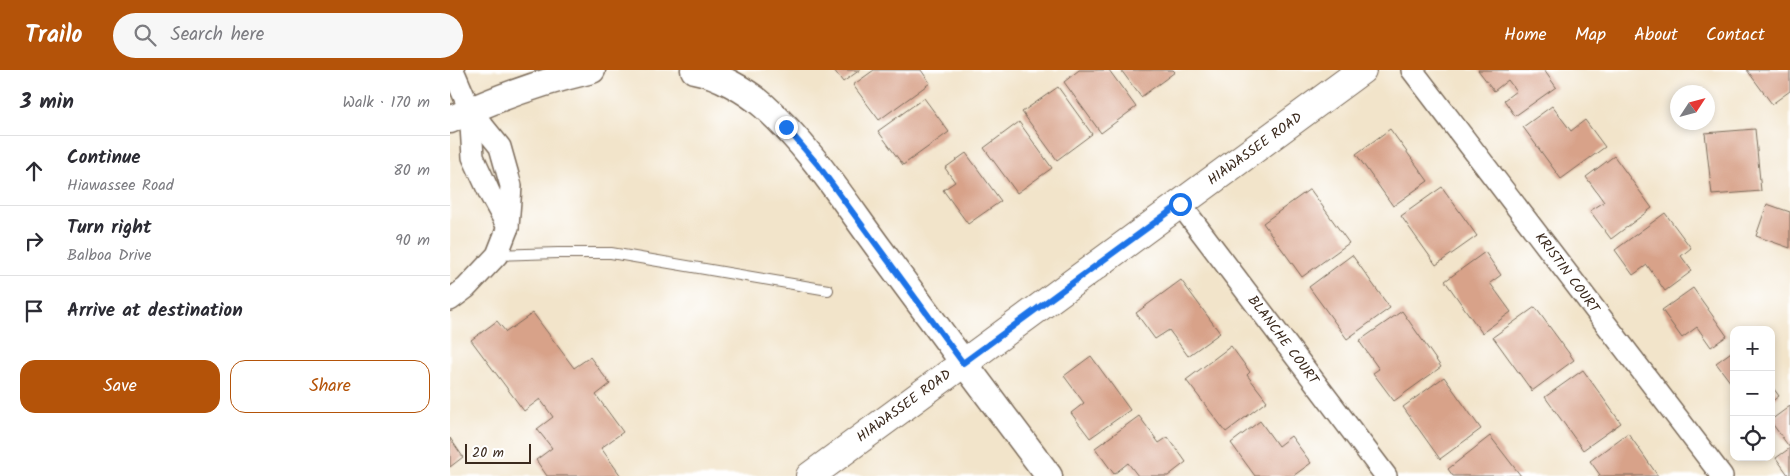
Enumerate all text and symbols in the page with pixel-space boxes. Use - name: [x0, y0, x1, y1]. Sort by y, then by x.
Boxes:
- search box: [113, 13, 463, 58]
- text: Trailo: [25, 16, 83, 55]
- text: Search here: [171, 20, 264, 50]
- icon: search: [131, 21, 159, 49]
- text: Home: [1504, 21, 1547, 50]
- text: Map: [1575, 21, 1606, 50]
- text: About: [1634, 21, 1678, 50]
- text: Contact: [1706, 21, 1765, 50]
- north arrow: [1670, 85, 1715, 130]
- text: 3 min: [20, 86, 74, 119]
- text: Walk · 170 m: [342, 90, 430, 115]
- street label: HIAWASSEE ROAD: [1203, 107, 1307, 191]
- route end: [775, 116, 798, 139]
- text: Continue: [67, 143, 140, 173]
- icon: ahead: [20, 157, 48, 185]
- text: 80 m: [393, 158, 430, 183]
- text: Hiawassee Road: [67, 173, 174, 198]
- route start: [1169, 193, 1192, 216]
- text: Turn right: [67, 213, 152, 243]
- icon: right: [20, 227, 48, 255]
- text: 90 m: [395, 228, 430, 253]
- street label: KRISTIN COURT: [1529, 228, 1606, 319]
- text: Balboa Drive: [67, 243, 152, 268]
- street label: BLANCHE COURT: [1242, 291, 1325, 391]
- text: Arrive at destination: [67, 296, 243, 326]
- icon: arrive: [20, 297, 48, 325]
- map controls: [1730, 326, 1775, 461]
- button: +: [1730, 326, 1775, 371]
- button: Save: [20, 360, 220, 413]
- button: Share: [230, 360, 430, 413]
- street label: HIAWASSEE ROAD: [852, 364, 956, 448]
- button: −: [1730, 371, 1775, 416]
- button: locate: [1730, 416, 1775, 461]
- scale bar: [465, 441, 531, 464]
- text: 20 m: [472, 442, 504, 464]

